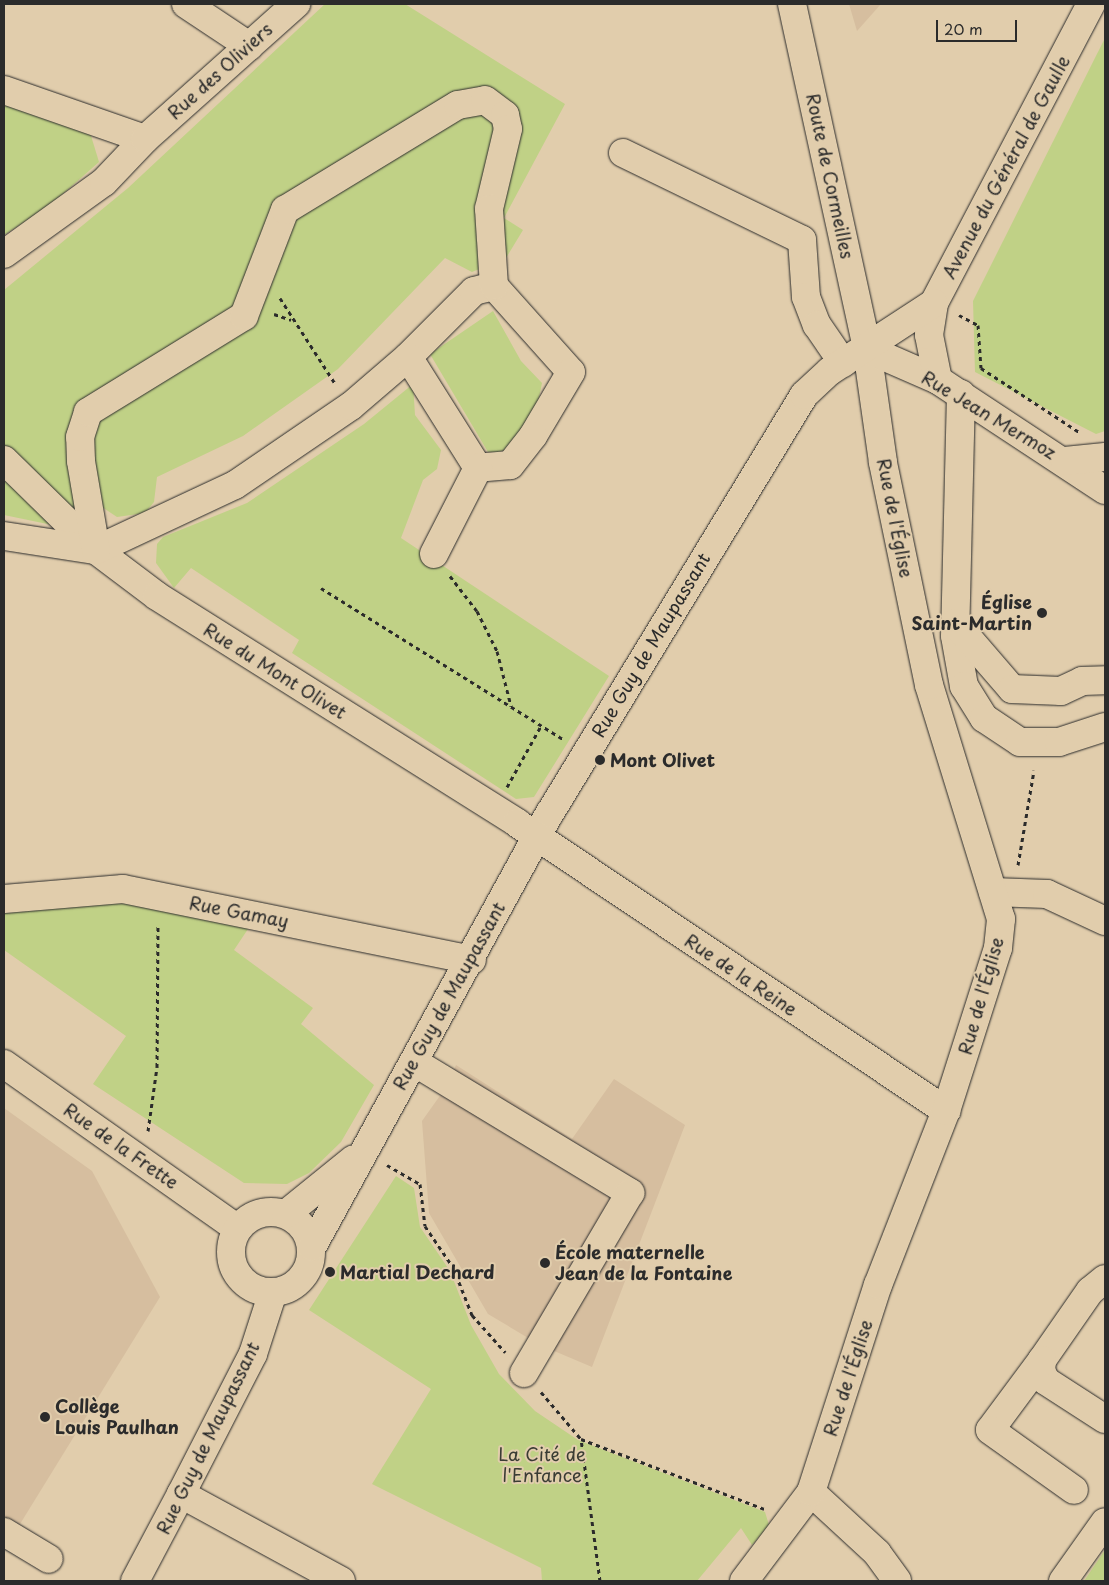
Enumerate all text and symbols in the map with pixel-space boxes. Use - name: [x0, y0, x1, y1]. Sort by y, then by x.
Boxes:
- scale bar: [939, 10, 1020, 42]
- street label: Rue des Oliviers: [162, 17, 278, 125]
- text: 20 m: [944, 17, 983, 40]
- street label: Avenue du Général de Gaulle: [937, 51, 1075, 283]
- street label: Route de Cormeilles: [802, 90, 858, 262]
- street label: Rue Jean Mermoz: [916, 365, 1062, 465]
- street label: Rue de l'Église: [873, 455, 917, 581]
- street label: Rue Guy de Maupassant: [587, 548, 715, 742]
- place label: Église Saint-Martin: [912, 592, 1032, 634]
- marker: Église Saint-Martin: [1036, 607, 1048, 619]
- street label: Rue du Mont Olivet: [198, 618, 352, 724]
- place label: Mont Olivet: [610, 749, 716, 771]
- marker: Mont Olivet: [594, 754, 606, 766]
- street label: Rue Gamay: [187, 892, 291, 932]
- street label: Rue Guy de Maupassant: [388, 898, 510, 1094]
- street label: Rue de la Reine: [679, 928, 803, 1022]
- street label: Rue de l'Église: [954, 934, 1008, 1058]
- street label: Rue de la Frette: [58, 1098, 184, 1194]
- place label: École maternelle Jean de la Fontaine: [555, 1242, 733, 1284]
- marker: École maternelle Jean de la Fontaine: [539, 1257, 551, 1269]
- place label: Martial Dechard: [340, 1261, 495, 1283]
- marker: Martial Dechard: [324, 1266, 336, 1278]
- street label: Rue de l'Église: [819, 1316, 877, 1440]
- street label: Rue Guy de Maupassant: [152, 1338, 264, 1538]
- place label: Collège Louis Paulhan: [55, 1396, 180, 1438]
- marker: Collège Louis Paulhan: [39, 1411, 51, 1423]
- park label: La Cité de l'Enfance: [498, 1444, 586, 1486]

